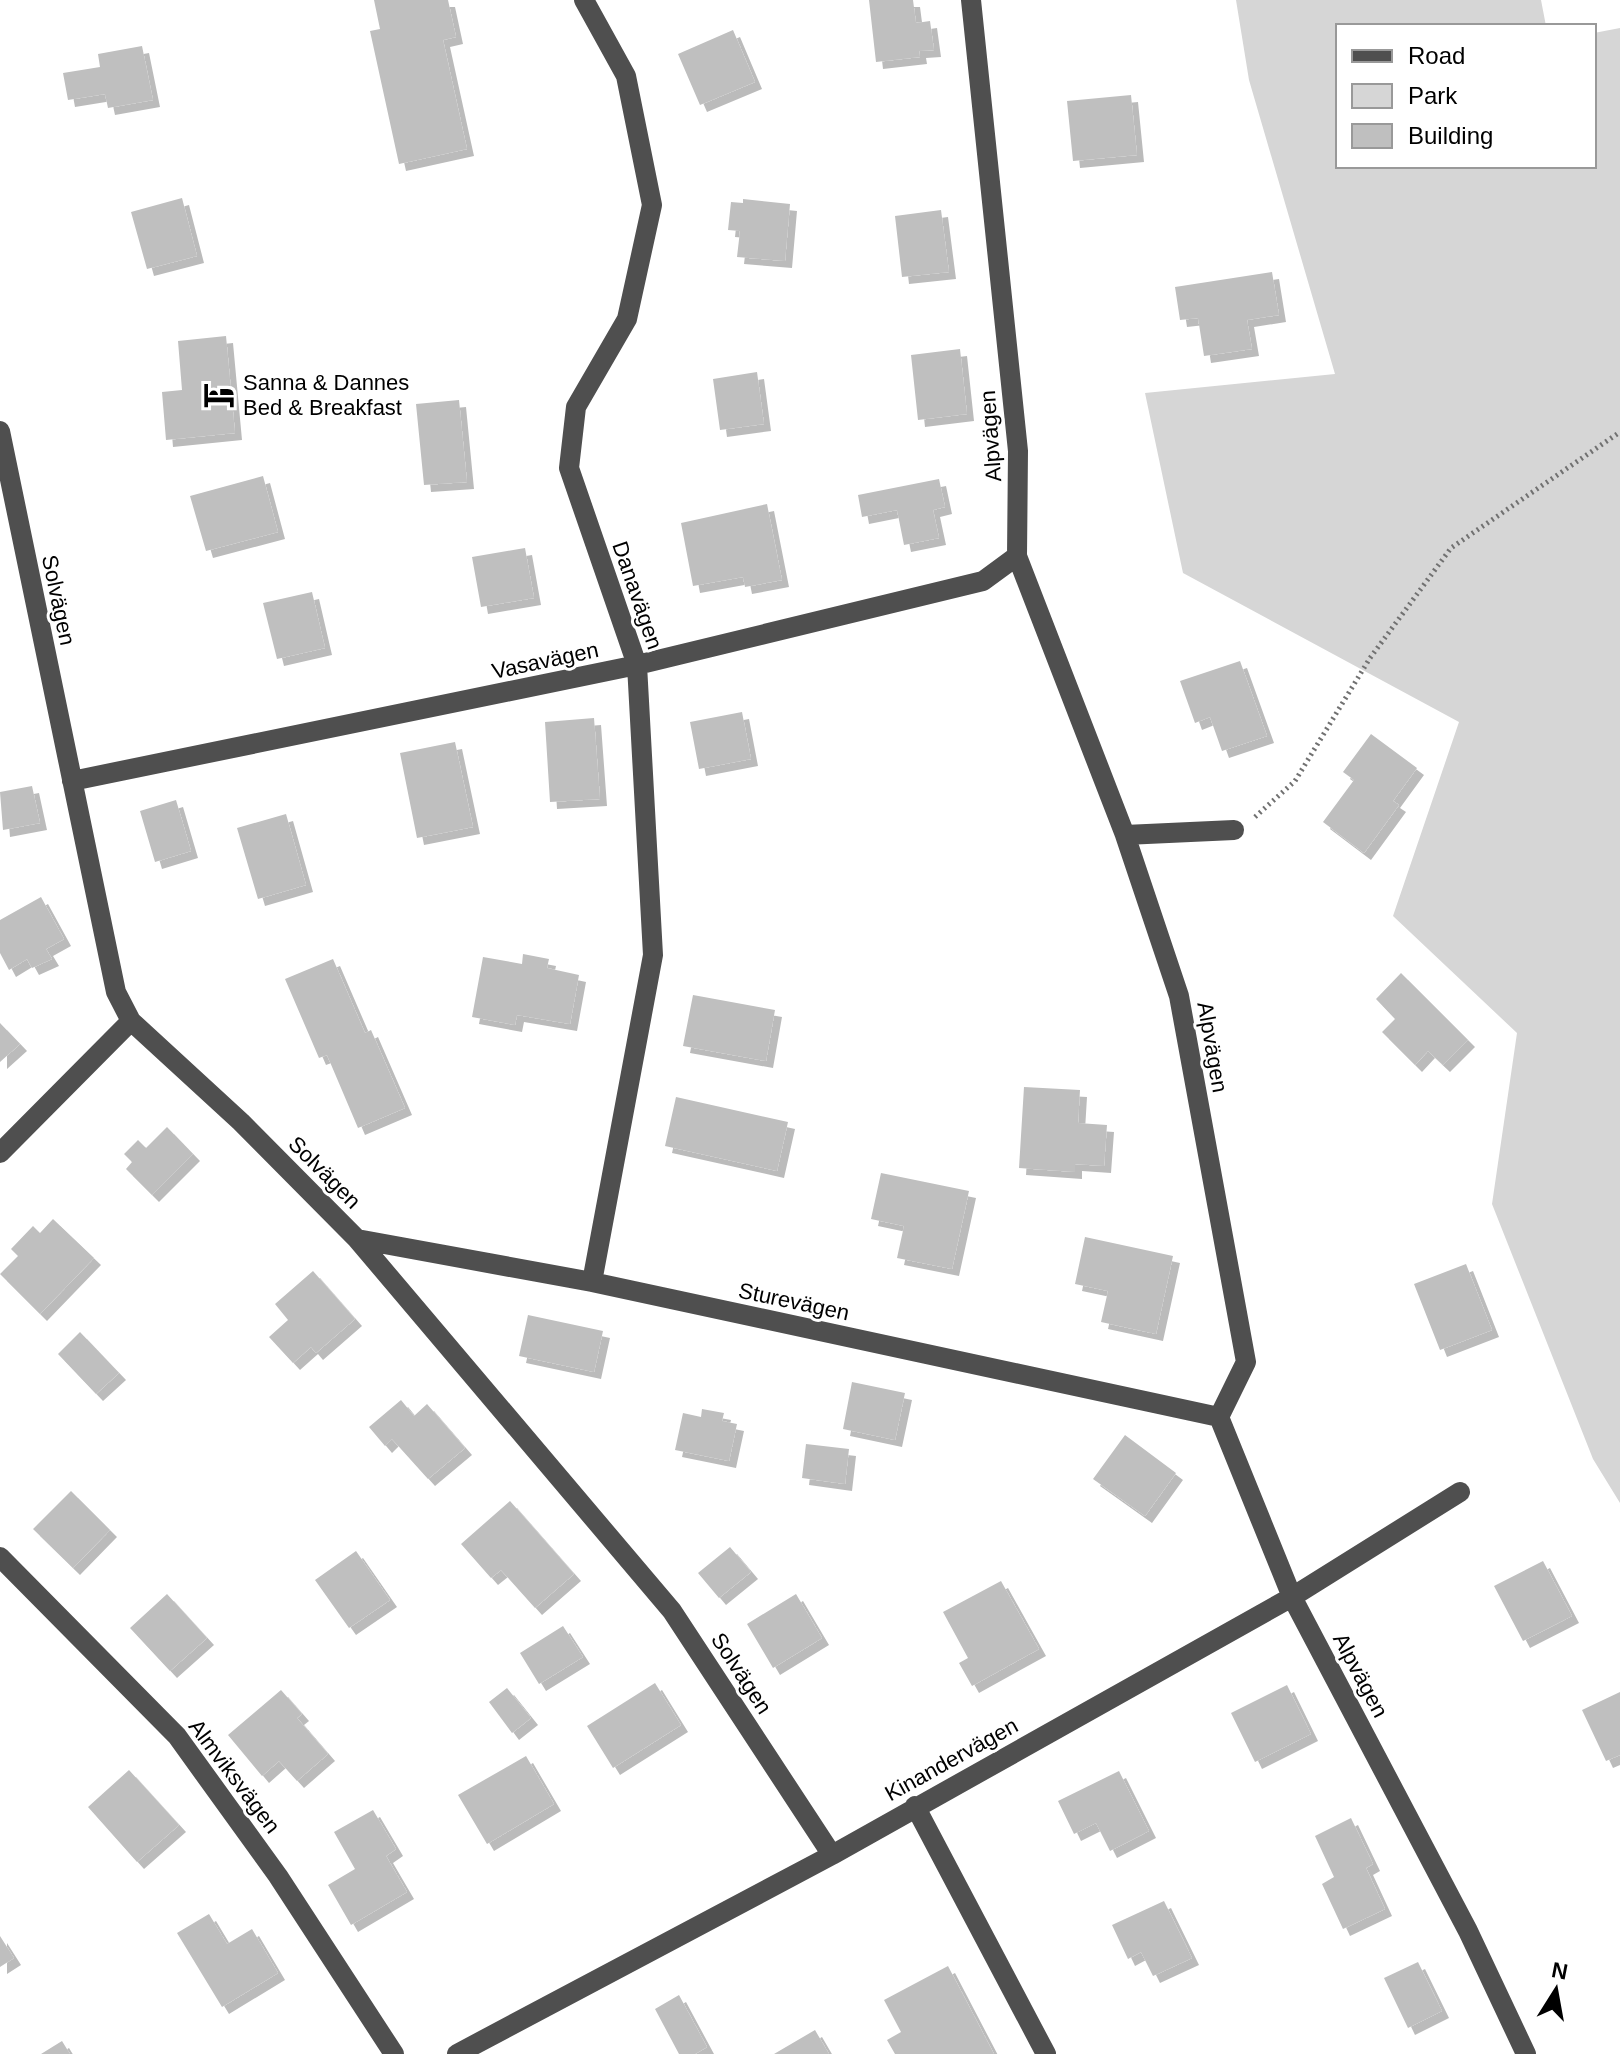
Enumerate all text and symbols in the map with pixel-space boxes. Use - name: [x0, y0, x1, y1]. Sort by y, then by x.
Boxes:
- legend: [1336, 24, 1596, 168]
- text: Road: [1408, 42, 1465, 69]
- text: Park: [1408, 82, 1458, 109]
- text: Building: [1408, 122, 1493, 149]
- place label: Sanna & Dannes Bed & Breakfast: [243, 370, 409, 420]
- hotel icon: Sanna & Dannes Bed & Breakfast: [202, 378, 236, 412]
- street label: Alpvägen: [975, 389, 1006, 483]
- street label: Danavägen: [607, 538, 668, 652]
- street label: Solvägen: [37, 553, 80, 648]
- street label: Vasavägen: [489, 637, 601, 684]
- street label: Alpvägen: [1192, 1000, 1233, 1094]
- street label: Solvägen: [283, 1131, 366, 1214]
- street label: Sturevägen: [736, 1278, 852, 1325]
- street label: Solvägen: [706, 1628, 777, 1719]
- street label: Alpvägen: [1328, 1629, 1393, 1722]
- street label: Kinandervägen: [880, 1713, 1022, 1806]
- street label: Almviksvägen: [184, 1715, 285, 1838]
- north arrow: [1516, 1950, 1596, 2030]
- text: N: [1550, 1957, 1570, 1985]

